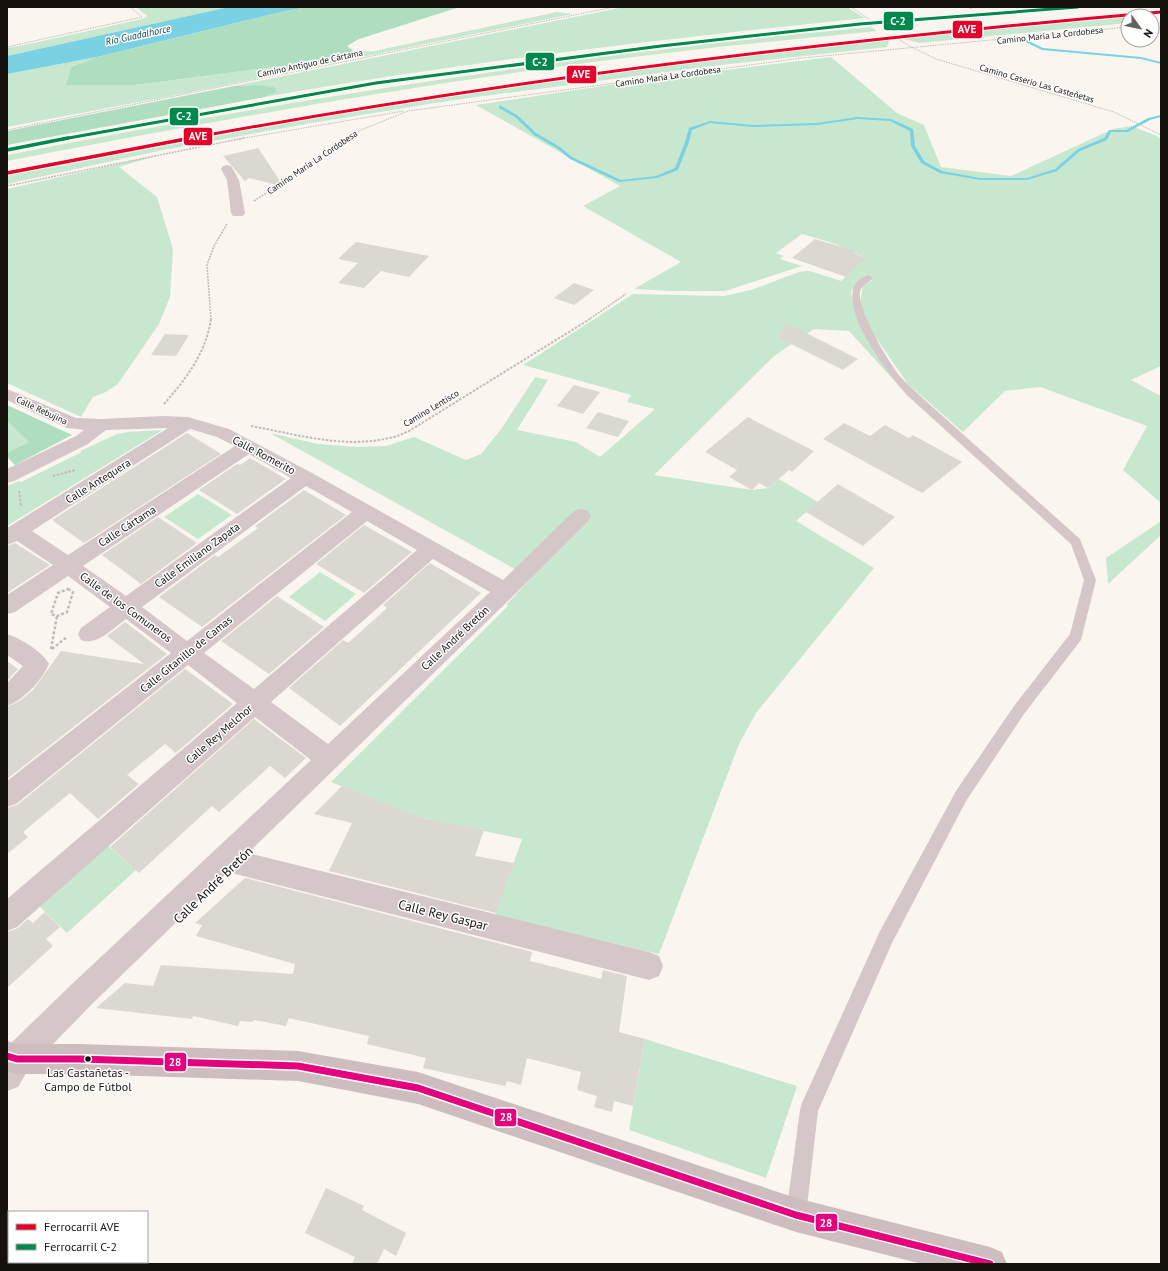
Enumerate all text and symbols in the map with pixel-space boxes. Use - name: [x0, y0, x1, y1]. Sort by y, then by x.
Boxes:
- north arrow: [1120, 8, 1160, 48]
- line badge: C-2: [883, 11, 914, 31]
- text: C-2: [890, 14, 906, 28]
- line badge: AVE: [952, 20, 983, 39]
- water label: Río Guadalhorce: [104, 22, 172, 48]
- text: AVE: [958, 22, 976, 36]
- street label: Camino María La Cordobesa: [996, 24, 1104, 46]
- text: N: [1141, 27, 1156, 40]
- street label: Camino Antiguo de Cártama: [256, 46, 364, 80]
- line badge: C-2: [525, 52, 555, 71]
- text: C-2: [532, 55, 548, 69]
- street label: Camino Caserio Las Casteñetas: [979, 61, 1096, 105]
- street label: Camino María La Cordobesa: [614, 63, 722, 89]
- line badge: AVE: [566, 65, 597, 84]
- text: AVE: [572, 67, 590, 81]
- line badge: C-2: [169, 107, 199, 126]
- text: C-2: [176, 109, 192, 123]
- line badge: AVE: [183, 127, 213, 146]
- street label: Camino María La Cordobesa: [265, 128, 359, 196]
- text: AVE: [189, 129, 207, 143]
- street label: Camino Lentisco: [401, 387, 461, 429]
- street label: Calle Rebujina: [15, 393, 69, 427]
- street label: Calle Romerito: [230, 433, 298, 477]
- street label: Calle Antequera: [63, 455, 133, 507]
- street label: Calle Cártama: [96, 502, 158, 550]
- street label: Calle Emiliano Zapata: [151, 519, 243, 591]
- street label: Calle de los Comuneros: [77, 569, 175, 645]
- street label: Calle André Bretón: [418, 603, 492, 673]
- street label: Calle Gitanillo de Camas: [137, 612, 235, 696]
- street label: Calle Rey Melchor: [183, 701, 255, 767]
- street label: Calle André Bretón: [170, 843, 256, 927]
- street label: Calle Rey Gaspar: [397, 896, 490, 934]
- line badge: 28: [164, 1052, 187, 1072]
- marker: Las Castañetas - Campo de Fútbol: [83, 1054, 93, 1064]
- text: 28: [169, 1055, 181, 1069]
- place label: Las Castañetas - Campo de Fútbol: [44, 1065, 132, 1094]
- line badge: 28: [494, 1108, 517, 1127]
- text: 28: [500, 1110, 512, 1124]
- legend: [8, 1211, 148, 1263]
- line badge: 28: [815, 1213, 838, 1232]
- text: 28: [820, 1216, 832, 1230]
- text: Ferrocarril AVE: [44, 1219, 120, 1234]
- text: Ferrocarril C-2: [44, 1239, 117, 1254]

